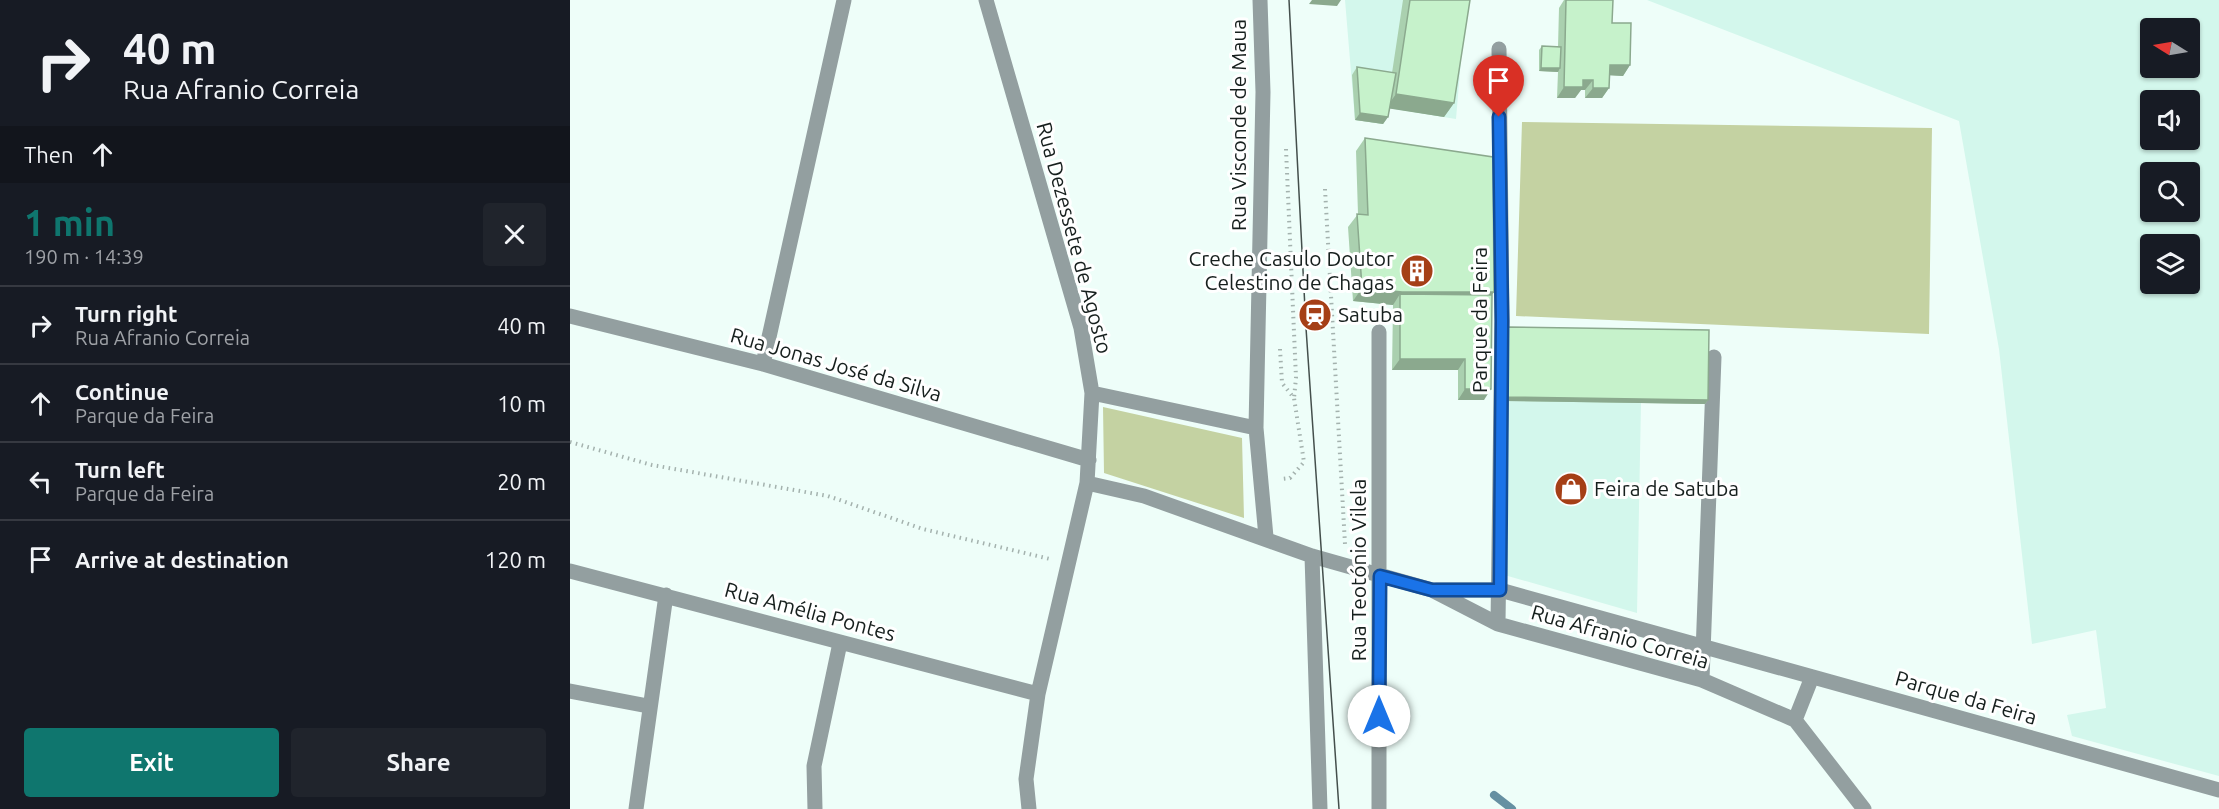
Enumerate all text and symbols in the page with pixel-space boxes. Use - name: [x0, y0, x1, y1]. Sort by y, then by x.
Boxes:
- north arrow: [2140, 18, 2200, 78]
- map controls: [2140, 18, 2200, 294]
- street label: Rua Visconde de Maua: [1226, 19, 1250, 231]
- icon: right: [24, 24, 102, 102]
- text: 40 m: [123, 25, 217, 72]
- pin: [1473, 55, 1524, 117]
- icon: arrive: [1482, 64, 1515, 97]
- text: Rua Afranio Correia: [123, 74, 359, 104]
- button: sound: [2140, 90, 2200, 150]
- street label: Rua Dezessete de Agosto: [1032, 119, 1117, 356]
- icon: ahead: [86, 138, 119, 171]
- text: Then: [24, 142, 74, 167]
- button: search: [2140, 162, 2200, 222]
- text: 1 min: [24, 202, 115, 243]
- button: close: [483, 203, 546, 266]
- button: layers: [2140, 234, 2200, 294]
- text: 190 m · 14:39: [24, 245, 144, 268]
- place label: Creche Casulo Doutor Celestino de Chagas: [1188, 246, 1394, 294]
- street label: Parque da Feira: [1467, 247, 1491, 393]
- building icon: Creche Casulo Doutor Celestino de Chagas: [1399, 253, 1435, 289]
- station icon: Satuba: [1297, 297, 1333, 333]
- text: Turn right: [75, 301, 177, 326]
- place label: Satuba: [1338, 302, 1403, 326]
- icon: right: [24, 309, 57, 342]
- text: 40 m: [497, 313, 546, 338]
- street label: Rua Jonas José da Silva: [728, 322, 945, 406]
- text: Rua Afranio Correia: [75, 326, 250, 349]
- text: Continue: [75, 379, 169, 404]
- icon: ahead: [24, 387, 57, 420]
- text: 10 m: [497, 391, 546, 416]
- text: Parque da Feira: [75, 404, 214, 427]
- text: Turn left: [75, 457, 165, 482]
- icon: left: [24, 465, 57, 498]
- text: 20 m: [497, 469, 546, 494]
- shop icon: Feira de Satuba: [1553, 471, 1589, 507]
- place label: Feira de Satuba: [1594, 476, 1739, 500]
- street label: Rua Teotónio Vilela: [1346, 479, 1370, 661]
- text: Parque da Feira: [75, 482, 214, 505]
- icon: arrive: [24, 543, 57, 576]
- text: Arrive at destination: [75, 547, 289, 572]
- text: 120 m: [485, 547, 546, 572]
- street label: Rua Amélia Pontes: [722, 577, 898, 645]
- street label: Rua Afranio Correia: [1529, 599, 1712, 673]
- street label: Parque da Feira: [1893, 665, 2040, 729]
- position arrow: [1347, 684, 1411, 748]
- button: Exit: [24, 728, 279, 797]
- button: Share: [291, 728, 546, 797]

